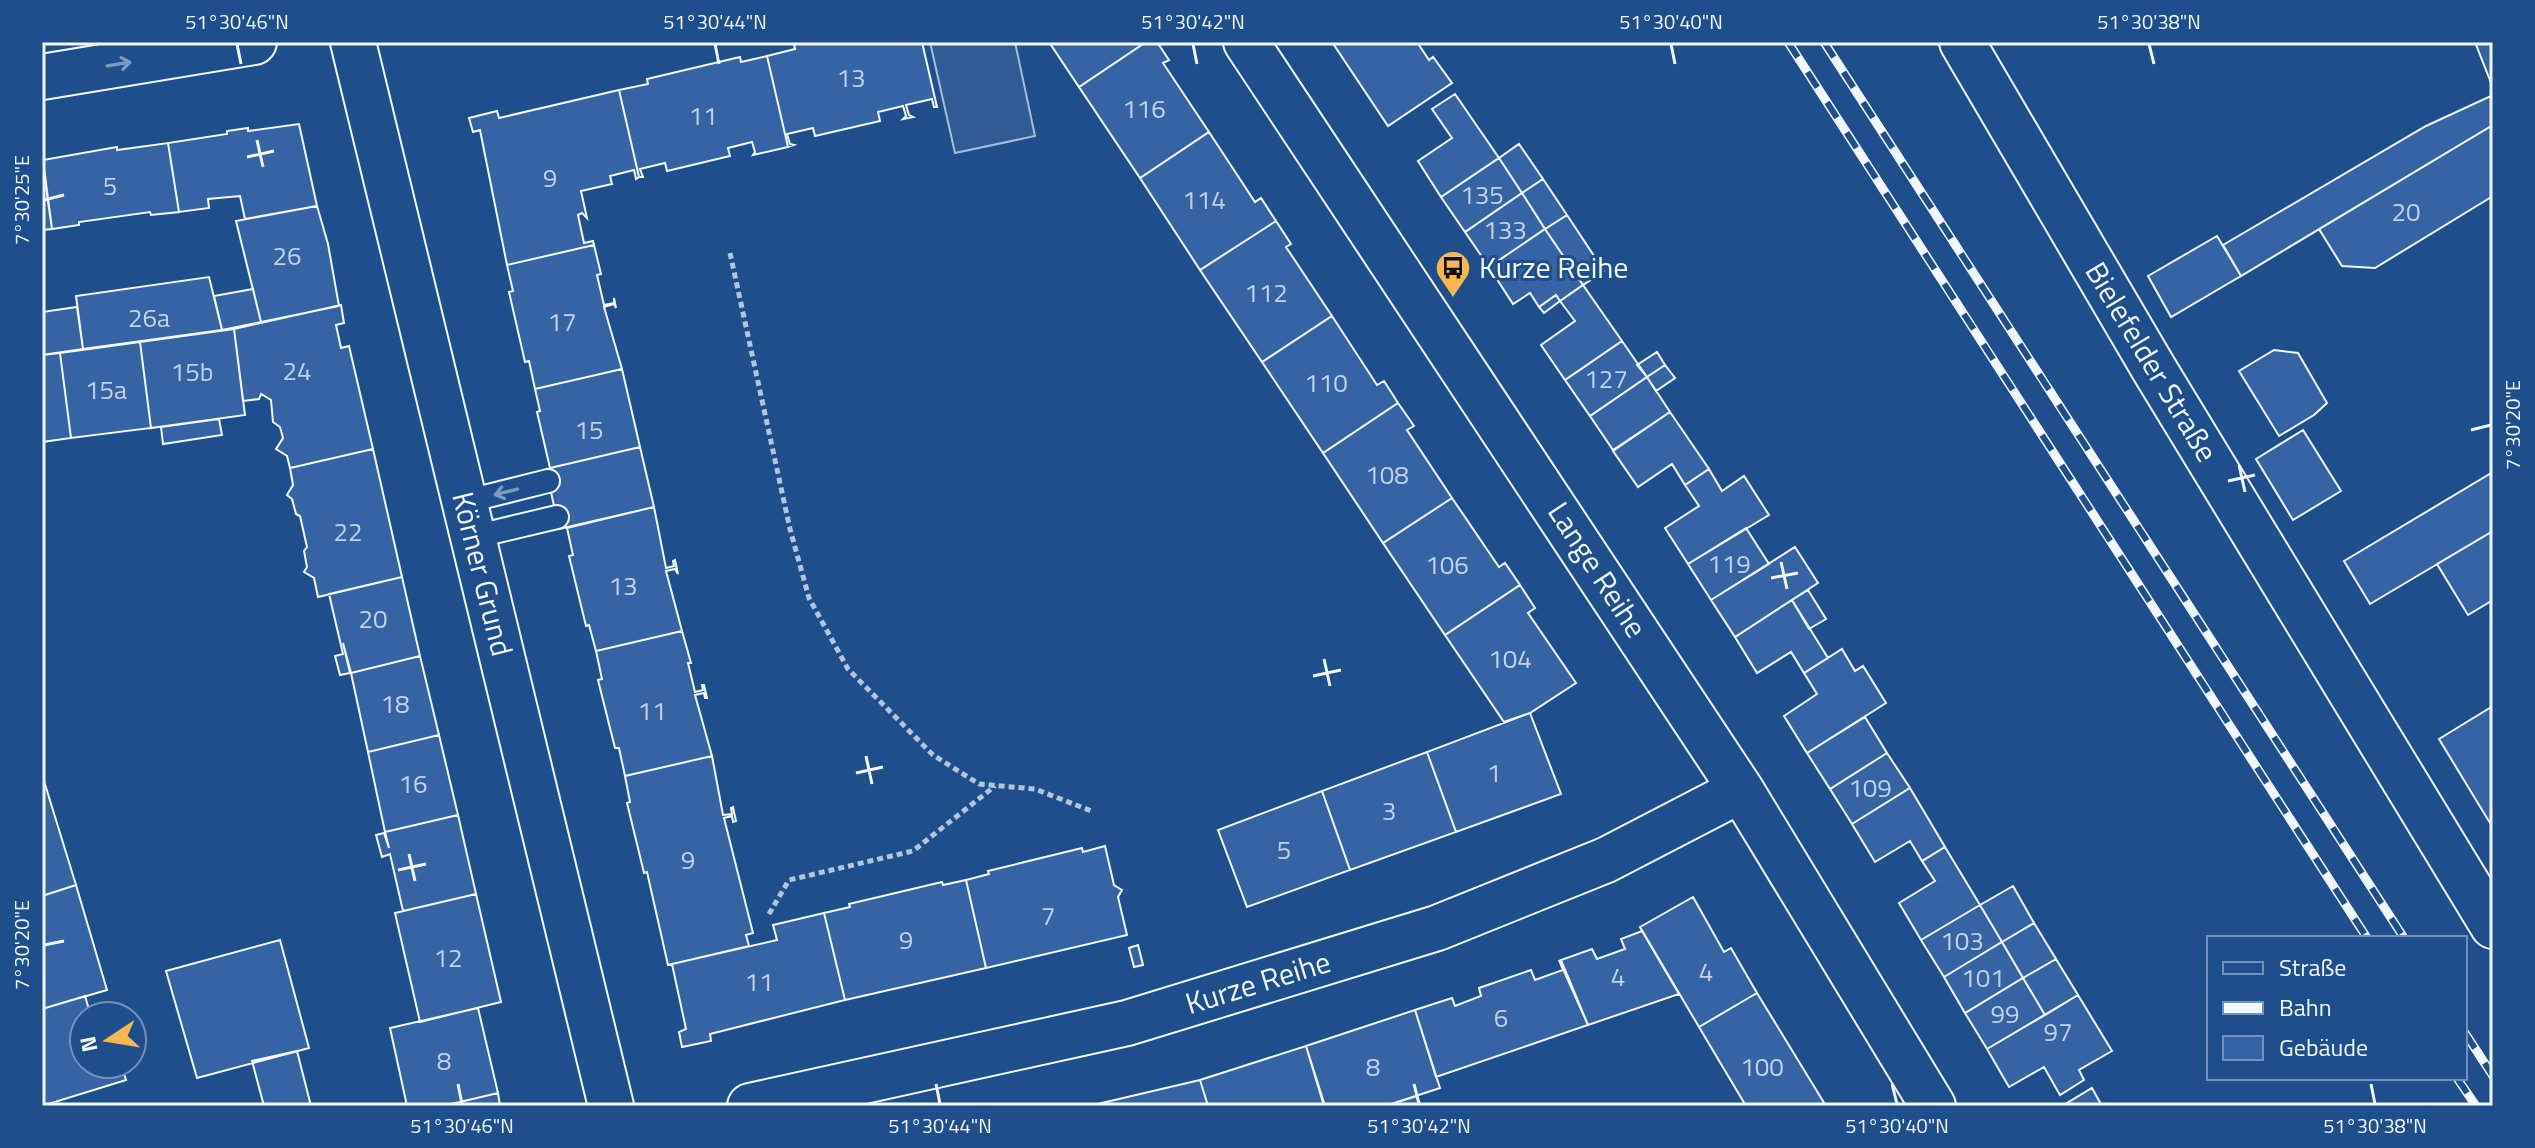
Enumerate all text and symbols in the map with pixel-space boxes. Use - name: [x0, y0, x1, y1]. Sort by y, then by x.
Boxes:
- text: 51°30'46"N: [185, 6, 289, 37]
- text: 51°30'44"N: [663, 6, 767, 37]
- text: 51°30'42"N: [1141, 6, 1245, 37]
- text: 51°30'40"N: [1619, 6, 1723, 37]
- text: 51°30'38"N: [2097, 6, 2201, 37]
- one-way arrow: [106, 56, 131, 71]
- house number: 13: [836, 58, 866, 97]
- house number: 116: [1122, 89, 1166, 128]
- house number: 11: [688, 96, 718, 135]
- text: 7°30'25"E: [6, 155, 37, 245]
- house number: 9: [543, 158, 557, 197]
- house number: 5: [103, 166, 117, 205]
- house number: 135: [1460, 175, 1504, 214]
- house number: 114: [1182, 180, 1226, 219]
- house number: 20: [2391, 192, 2421, 231]
- house number: 133: [1483, 210, 1527, 249]
- house number: 26: [272, 236, 302, 275]
- place label: Kurze Reihe: [1479, 244, 1629, 290]
- bus stop icon: Kurze Reihe: [1434, 249, 1472, 299]
- street label: Bielefelder Straße: [2074, 253, 2230, 470]
- house number: 112: [1244, 273, 1288, 312]
- house number: 26a: [128, 298, 170, 337]
- house number: 17: [547, 302, 577, 341]
- house number: 24: [282, 351, 312, 390]
- house number: 15b: [171, 352, 213, 391]
- house number: 127: [1584, 359, 1628, 398]
- house number: 110: [1304, 363, 1348, 402]
- house number: 15a: [85, 370, 127, 409]
- text: 7°30'20"E: [2497, 380, 2528, 470]
- house number: 15: [574, 410, 604, 449]
- house number: 108: [1365, 455, 1409, 494]
- one-way arrow: [494, 485, 520, 500]
- street label: Körner Grund: [440, 487, 526, 661]
- street label: Lange Reihe: [1537, 492, 1659, 647]
- house number: 22: [333, 512, 363, 551]
- house number: 119: [1707, 544, 1751, 583]
- house number: 106: [1425, 545, 1469, 584]
- house number: 13: [608, 566, 638, 605]
- house number: 20: [358, 599, 388, 638]
- house number: 104: [1488, 639, 1532, 678]
- house number: 18: [380, 684, 410, 723]
- house number: 11: [637, 691, 667, 730]
- house number: 1: [1487, 753, 1501, 792]
- house number: 16: [398, 764, 428, 803]
- house number: 109: [1848, 768, 1892, 807]
- house number: 3: [1382, 791, 1396, 830]
- house number: 5: [1277, 830, 1291, 869]
- house number: 9: [681, 840, 695, 879]
- house number: 7: [1041, 896, 1055, 935]
- text: 7°30'20"E: [6, 900, 37, 990]
- house number: 9: [899, 920, 913, 959]
- house number: 103: [1940, 921, 1984, 960]
- legend: [2207, 936, 2467, 1080]
- house number: 12: [433, 938, 463, 977]
- street label: Kurze Reihe: [1179, 938, 1336, 1026]
- text: Straße: [2279, 949, 2346, 985]
- house number: 4: [1699, 952, 1713, 991]
- house number: 4: [1611, 957, 1625, 996]
- house number: 101: [1961, 958, 2005, 997]
- house number: 11: [744, 962, 774, 1001]
- text: Bahn: [2279, 989, 2332, 1025]
- house number: 99: [1990, 994, 2020, 1033]
- house number: 6: [1494, 998, 1508, 1037]
- north arrow: [68, 1000, 148, 1080]
- house number: 97: [2043, 1012, 2073, 1051]
- text: Gebäude: [2279, 1029, 2368, 1065]
- text: N: [70, 1033, 107, 1055]
- house number: 8: [437, 1041, 451, 1080]
- house number: 8: [1366, 1047, 1380, 1086]
- house number: 100: [1740, 1047, 1784, 1086]
- text: 51°30'46"N: [410, 1110, 514, 1141]
- text: 51°30'44"N: [888, 1110, 992, 1141]
- text: 51°30'42"N: [1367, 1110, 1471, 1141]
- text: 51°30'40"N: [1845, 1110, 1949, 1141]
- text: 51°30'38"N: [2323, 1110, 2427, 1141]

